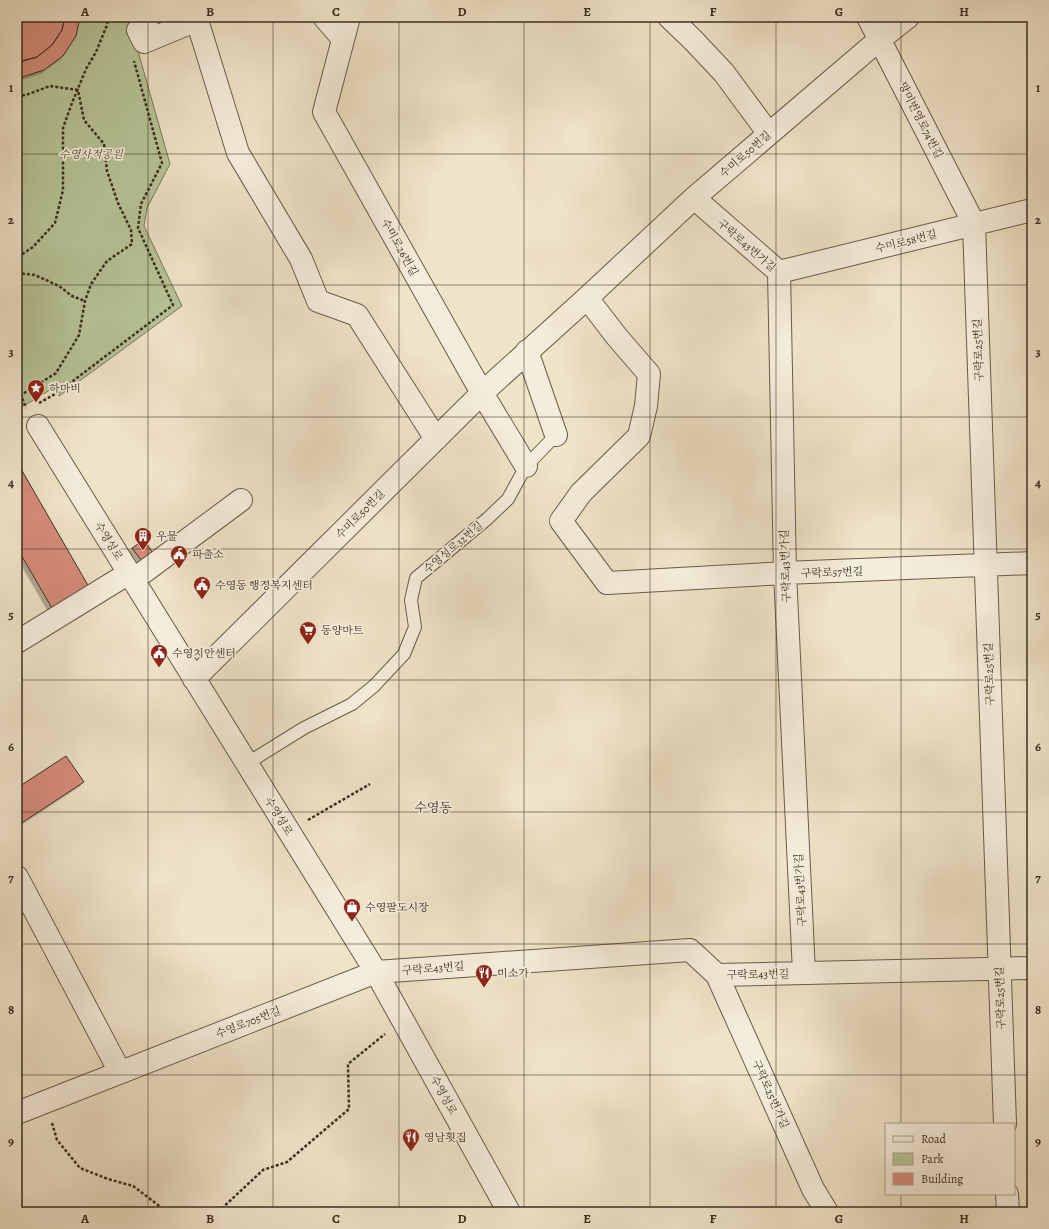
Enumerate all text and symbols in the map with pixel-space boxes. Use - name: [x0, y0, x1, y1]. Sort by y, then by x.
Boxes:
- text: A: [80, 3, 90, 20]
- text: B: [206, 3, 214, 20]
- text: C: [332, 3, 340, 20]
- text: D: [457, 3, 467, 20]
- text: E: [583, 3, 591, 20]
- text: F: [710, 3, 717, 20]
- text: G: [835, 3, 843, 20]
- text: H: [959, 3, 969, 20]
- text: 1: [9, 79, 14, 96]
- street label: 망미번영로74번길: [895, 79, 946, 161]
- text: 1: [1036, 79, 1041, 96]
- street label: 수미로50번길: [716, 128, 774, 181]
- park label: 수영사적공원: [59, 147, 124, 162]
- text: 2: [8, 211, 15, 228]
- text: 2: [1035, 211, 1042, 228]
- street label: 수미로26번길: [378, 216, 421, 279]
- street label: 구락로43번가길: [714, 216, 779, 275]
- street label: 수미로58번길: [874, 227, 939, 256]
- street label: 구락로25번길: [970, 318, 987, 382]
- text: 3: [8, 343, 14, 360]
- text: 3: [1035, 343, 1041, 360]
- place icon: 하마비: [26, 378, 46, 403]
- place label: 하마비: [49, 381, 81, 396]
- text: 4: [8, 474, 14, 491]
- text: 4: [1035, 474, 1041, 491]
- street label: 수미로50번길: [333, 487, 388, 542]
- street label: 수영성로32번길: [420, 518, 486, 577]
- street label: 수영성로: [91, 519, 126, 564]
- building icon: 우물: [133, 526, 153, 551]
- place label: 우물: [156, 529, 178, 544]
- street label: 구락로43번가길: [777, 529, 794, 603]
- public building icon: 파출소: [169, 544, 189, 569]
- place label: 파출소: [192, 547, 224, 562]
- street label: 구락로57번길: [801, 564, 864, 581]
- public building icon: 수영동 행정복지센터: [192, 575, 212, 600]
- place label: 수영동 행정복지센터: [215, 578, 313, 593]
- text: 5: [8, 606, 14, 623]
- text: 5: [1035, 606, 1041, 623]
- supermarket icon: 동양마트: [298, 620, 318, 645]
- place label: 동양마트: [321, 623, 364, 638]
- street label: 구락로25번길: [981, 642, 998, 706]
- public building icon: 수영치안센터: [149, 643, 169, 668]
- place label: 수영치안센터: [172, 646, 236, 661]
- text: 6: [8, 738, 14, 755]
- text: 6: [1035, 738, 1041, 755]
- street label: 수영성로: [261, 794, 296, 839]
- district label: 수영동: [414, 799, 452, 816]
- street label: 구락로43번가길: [791, 853, 810, 927]
- text: 7: [8, 869, 14, 886]
- text: 7: [1035, 869, 1041, 886]
- shop icon: 수영팔도시장: [342, 897, 362, 922]
- place label: 수영팔도시장: [365, 900, 429, 915]
- street label: 구락로43번길: [401, 959, 465, 978]
- restaurant icon: 미소가: [474, 963, 494, 988]
- place label: 미소가: [497, 966, 529, 981]
- street label: 구락로43번길: [727, 966, 789, 983]
- street label: 구락로25번길: [992, 966, 1009, 1030]
- text: 8: [8, 1001, 14, 1018]
- text: 8: [1035, 1001, 1041, 1018]
- street label: 수영로705번길: [214, 1003, 283, 1042]
- street label: 구락로25번가길: [749, 1057, 792, 1131]
- street label: 수영성로: [427, 1073, 461, 1118]
- legend: [885, 1123, 1015, 1195]
- restaurant icon: 영남횟집: [401, 1127, 421, 1152]
- place label: 영남횟집: [424, 1130, 467, 1145]
- text: Road: [921, 1131, 947, 1147]
- text: 9: [8, 1133, 14, 1150]
- text: 9: [1035, 1133, 1041, 1150]
- text: Park: [921, 1151, 944, 1167]
- text: Building: [921, 1171, 963, 1187]
- text: A: [80, 1210, 90, 1227]
- text: B: [206, 1210, 214, 1227]
- text: C: [332, 1210, 340, 1227]
- text: D: [457, 1210, 467, 1227]
- text: E: [583, 1210, 591, 1227]
- text: F: [710, 1210, 717, 1227]
- text: G: [835, 1210, 843, 1227]
- text: H: [959, 1210, 969, 1227]

